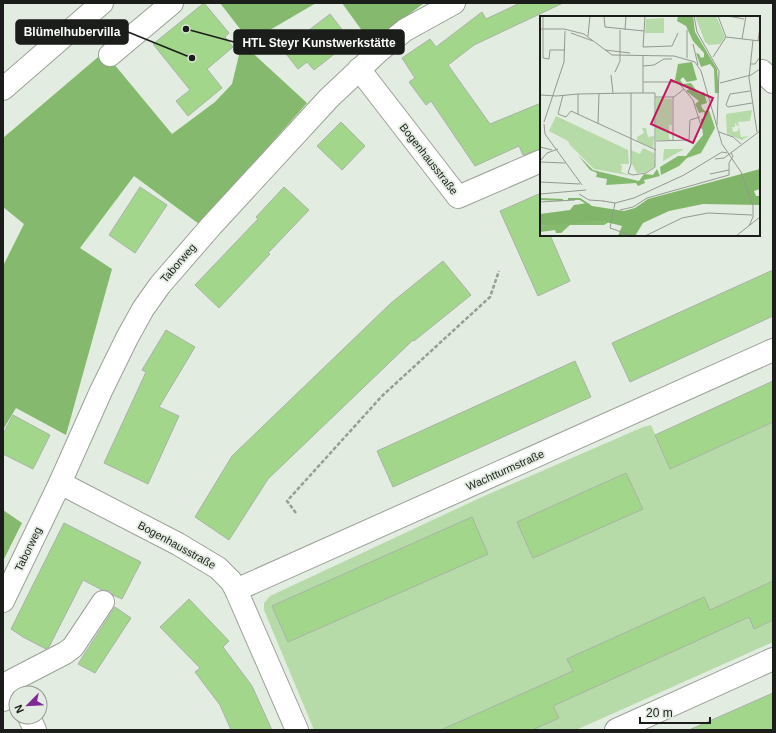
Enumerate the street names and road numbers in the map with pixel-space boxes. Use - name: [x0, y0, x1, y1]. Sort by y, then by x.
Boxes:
- street label: Bogenhausstraße: [398, 121, 460, 197]
- street label: Taborweg: [158, 241, 198, 285]
- street label: Wachtturmstraße: [464, 447, 546, 493]
- street label: Bogenhausstraße: [136, 519, 218, 571]
- street label: Taborweg: [12, 525, 44, 573]

